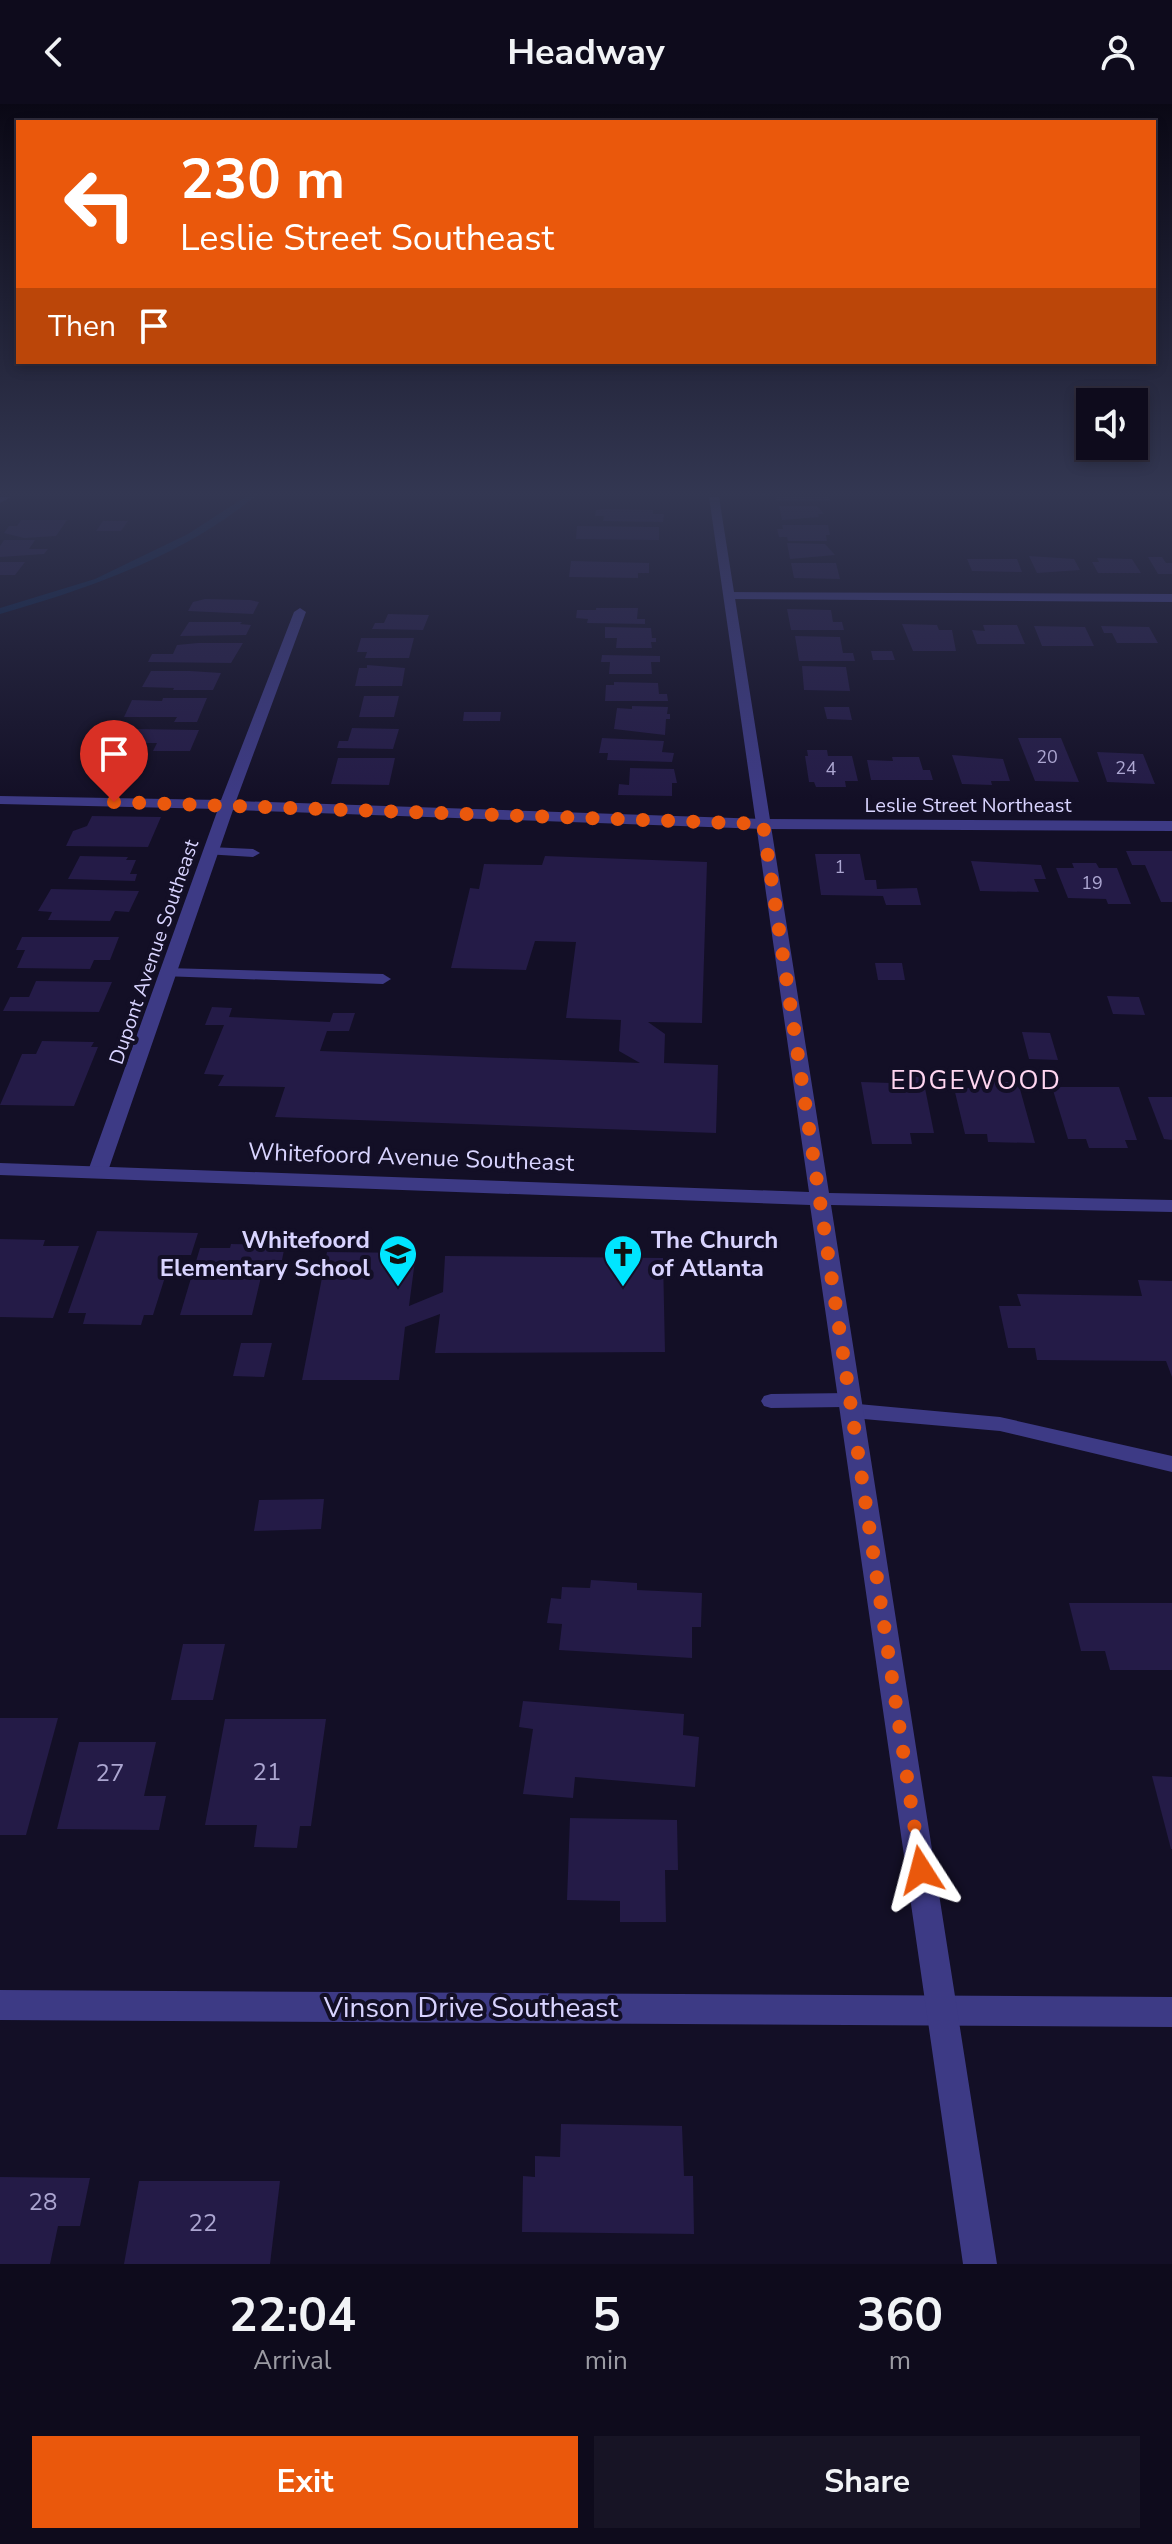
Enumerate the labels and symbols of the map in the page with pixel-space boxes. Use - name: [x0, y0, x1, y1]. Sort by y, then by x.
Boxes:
- pin: [80, 720, 148, 802]
- house number: 20: [1036, 745, 1058, 769]
- house number: 24: [1115, 756, 1137, 780]
- house number: 4: [826, 757, 837, 781]
- street label: Leslie Street Northeast: [865, 792, 1072, 819]
- street label: Dupont Avenue Southeast: [103, 835, 206, 1068]
- house number: 1: [835, 855, 845, 879]
- house number: 19: [1081, 871, 1103, 895]
- district label: EDGEWOOD: [890, 1063, 1062, 1098]
- street label: Whitefoord Avenue Southeast: [247, 1135, 575, 1179]
- place label: Whitefoord Elementary School: [160, 1224, 370, 1284]
- place label: The Church of Atlanta: [651, 1224, 778, 1284]
- school or university icon: Whitefoord Elementary School: [377, 1233, 419, 1288]
- church icon: The Church of Atlanta: [602, 1233, 644, 1288]
- house number: 21: [253, 1756, 281, 1788]
- house number: 27: [96, 1757, 124, 1789]
- position arrow: [879, 1828, 963, 1912]
- street label: Vinson Drive Southeast: [323, 1989, 618, 2027]
- house number: 28: [29, 2186, 57, 2218]
- house number: 22: [189, 2207, 217, 2239]

